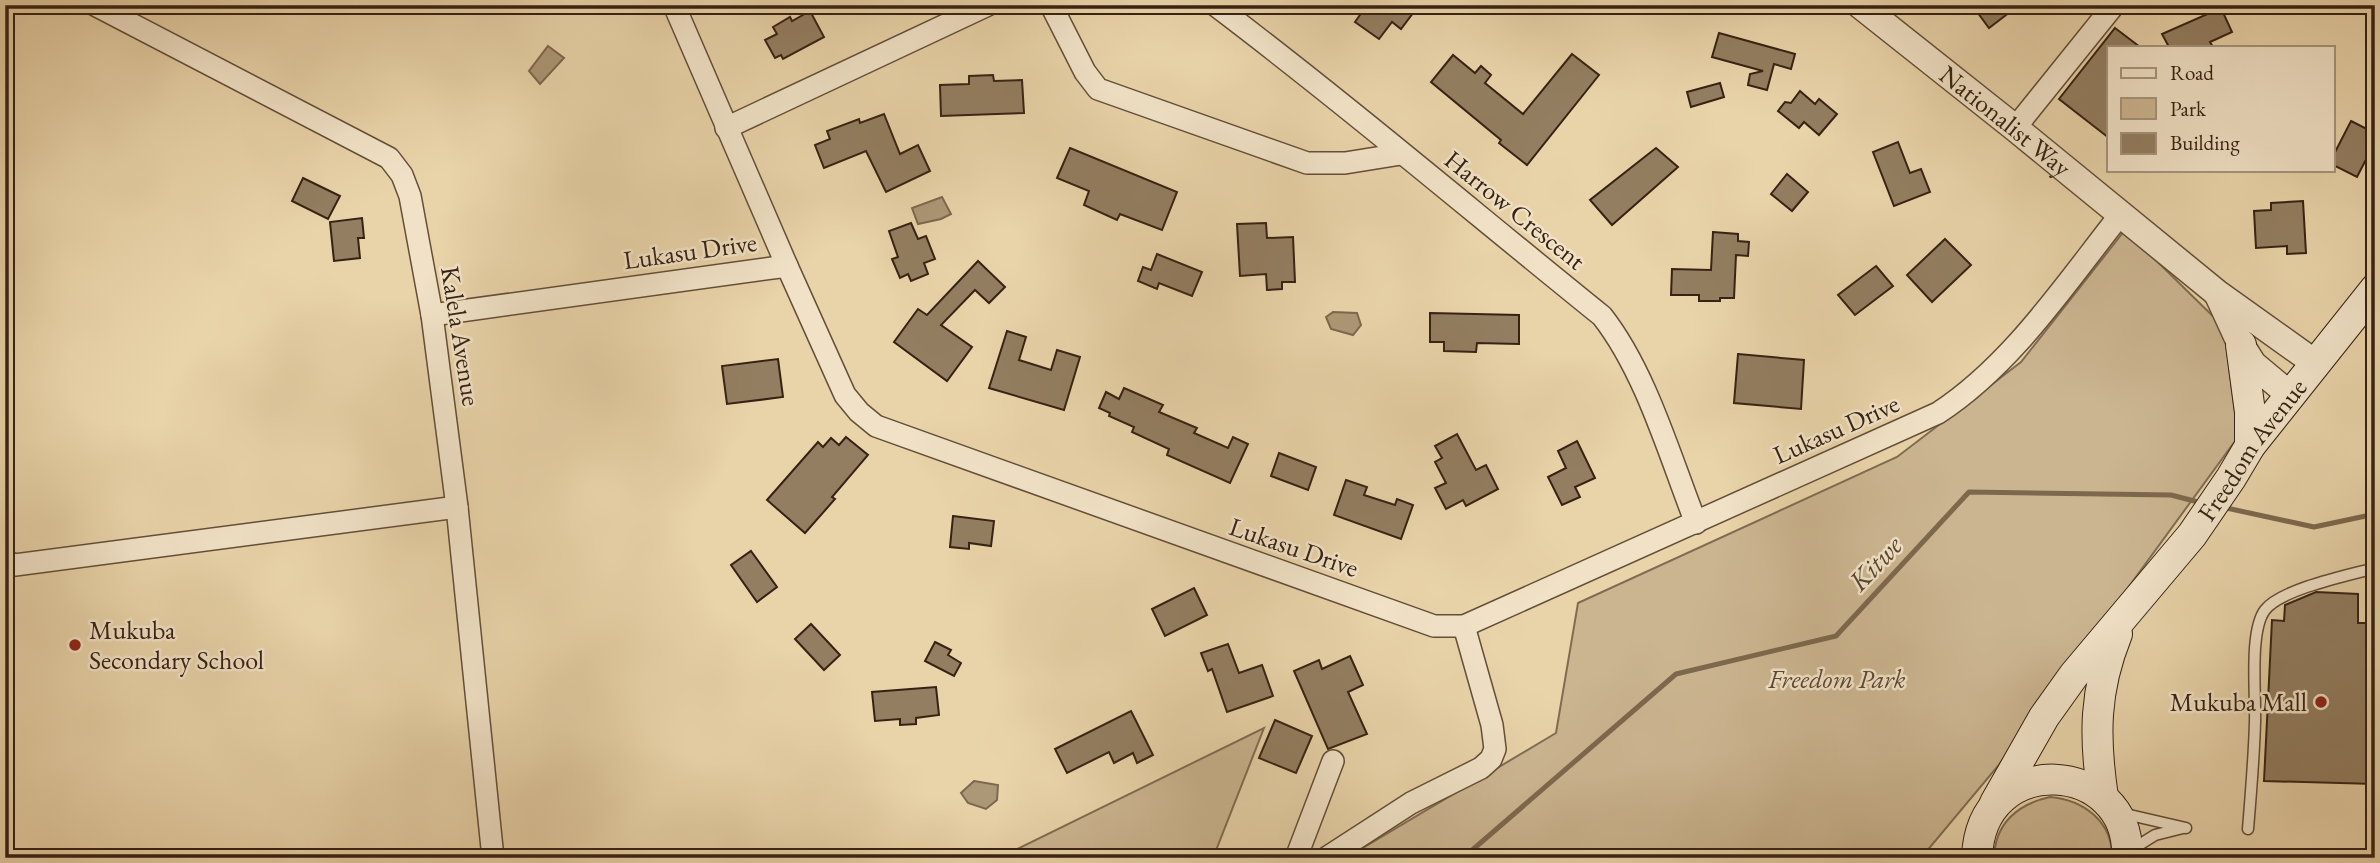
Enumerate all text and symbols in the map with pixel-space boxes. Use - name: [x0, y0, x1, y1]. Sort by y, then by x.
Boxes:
- legend: [2107, 46, 2334, 172]
- street label: Nationalist Way: [1933, 58, 2079, 185]
- text: Road: [2170, 59, 2214, 86]
- text: Park: [2170, 95, 2207, 122]
- text: Building: [2170, 129, 2240, 156]
- street label: Harrow Crescent: [1437, 143, 1593, 277]
- street label: Lukasu Drive: [621, 225, 759, 277]
- street label: Kalela Avenue: [433, 264, 489, 408]
- street label: Freedom Avenue: [2189, 371, 2314, 528]
- street label: Lukasu Drive: [1768, 386, 1904, 472]
- street label: Lukasu Drive: [1225, 509, 1363, 585]
- water label: Kitwe: [1840, 527, 1910, 599]
- place label: Mukuba Secondary School: [89, 613, 264, 677]
- marker: Mukuba Secondary School: [67, 637, 83, 653]
- park label: Freedom Park: [1767, 662, 1906, 696]
- place label: Mukuba Mall: [2170, 685, 2307, 719]
- marker: Mukuba Mall: [2313, 694, 2329, 710]

